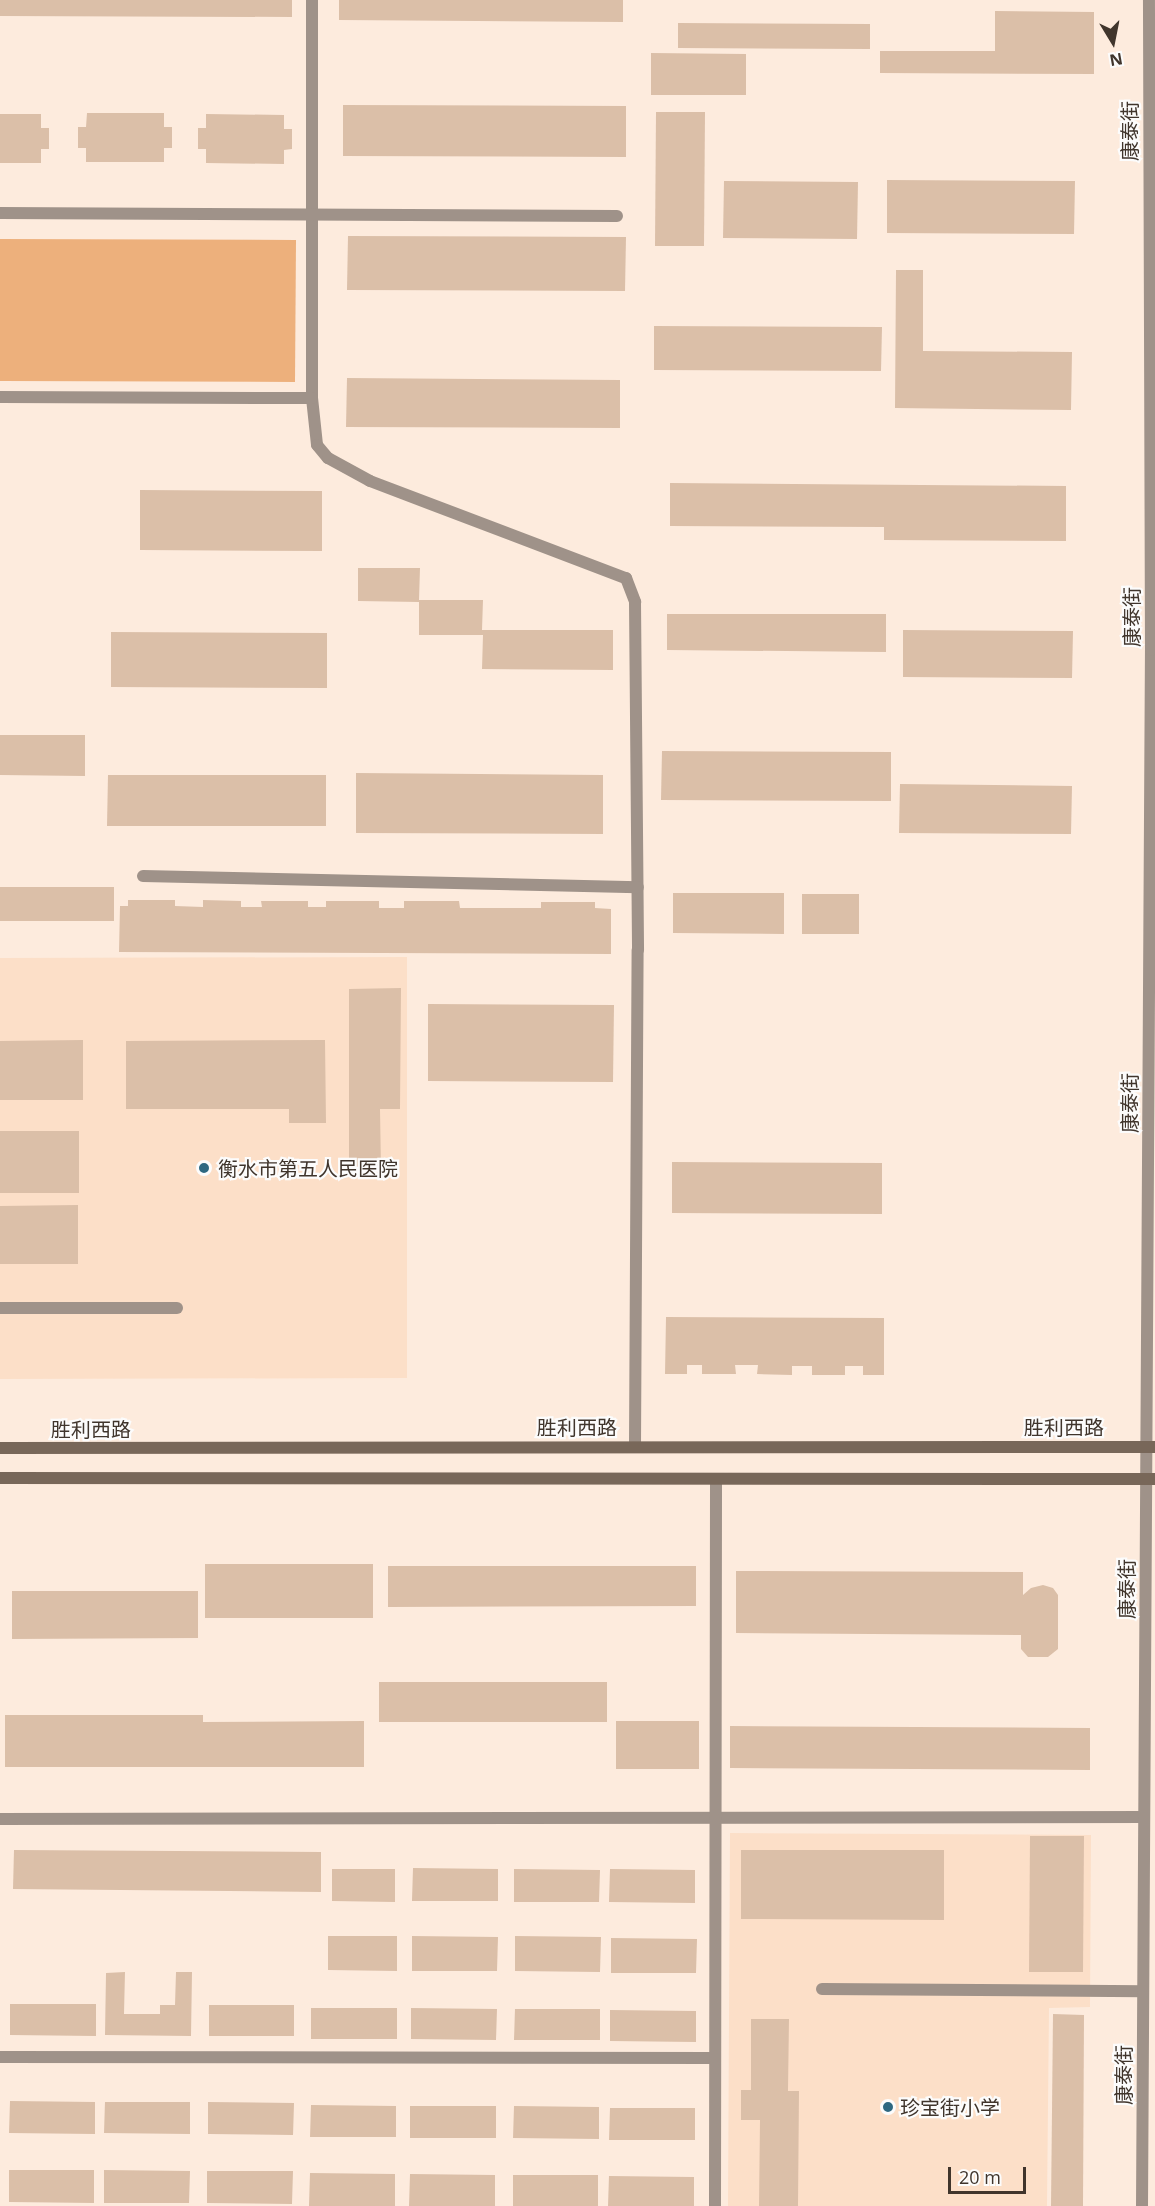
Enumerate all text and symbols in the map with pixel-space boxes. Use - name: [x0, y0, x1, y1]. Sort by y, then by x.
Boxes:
- north arrow: [1083, 12, 1143, 72]
- text: N: [1108, 48, 1124, 72]
- street label: 康泰街: [1117, 101, 1141, 161]
- street label: 康泰街: [1119, 587, 1143, 647]
- street label: 康泰街: [1117, 1073, 1141, 1133]
- place label: 衡水市第五人民医院: [218, 1156, 398, 1180]
- marker: 衡水市第五人民医院: [195, 1159, 213, 1177]
- street label: 胜利西路: [537, 1415, 617, 1439]
- street label: 胜利西路: [1024, 1415, 1104, 1439]
- street label: 胜利西路: [51, 1417, 131, 1441]
- street label: 康泰街: [1114, 1559, 1138, 1619]
- street label: 康泰街: [1111, 2045, 1135, 2105]
- place label: 珍宝街小学: [900, 2095, 1000, 2119]
- marker: 珍宝街小学: [881, 2100, 895, 2114]
- scale bar: [951, 2155, 1029, 2193]
- text: 20 m: [959, 2165, 1001, 2189]

